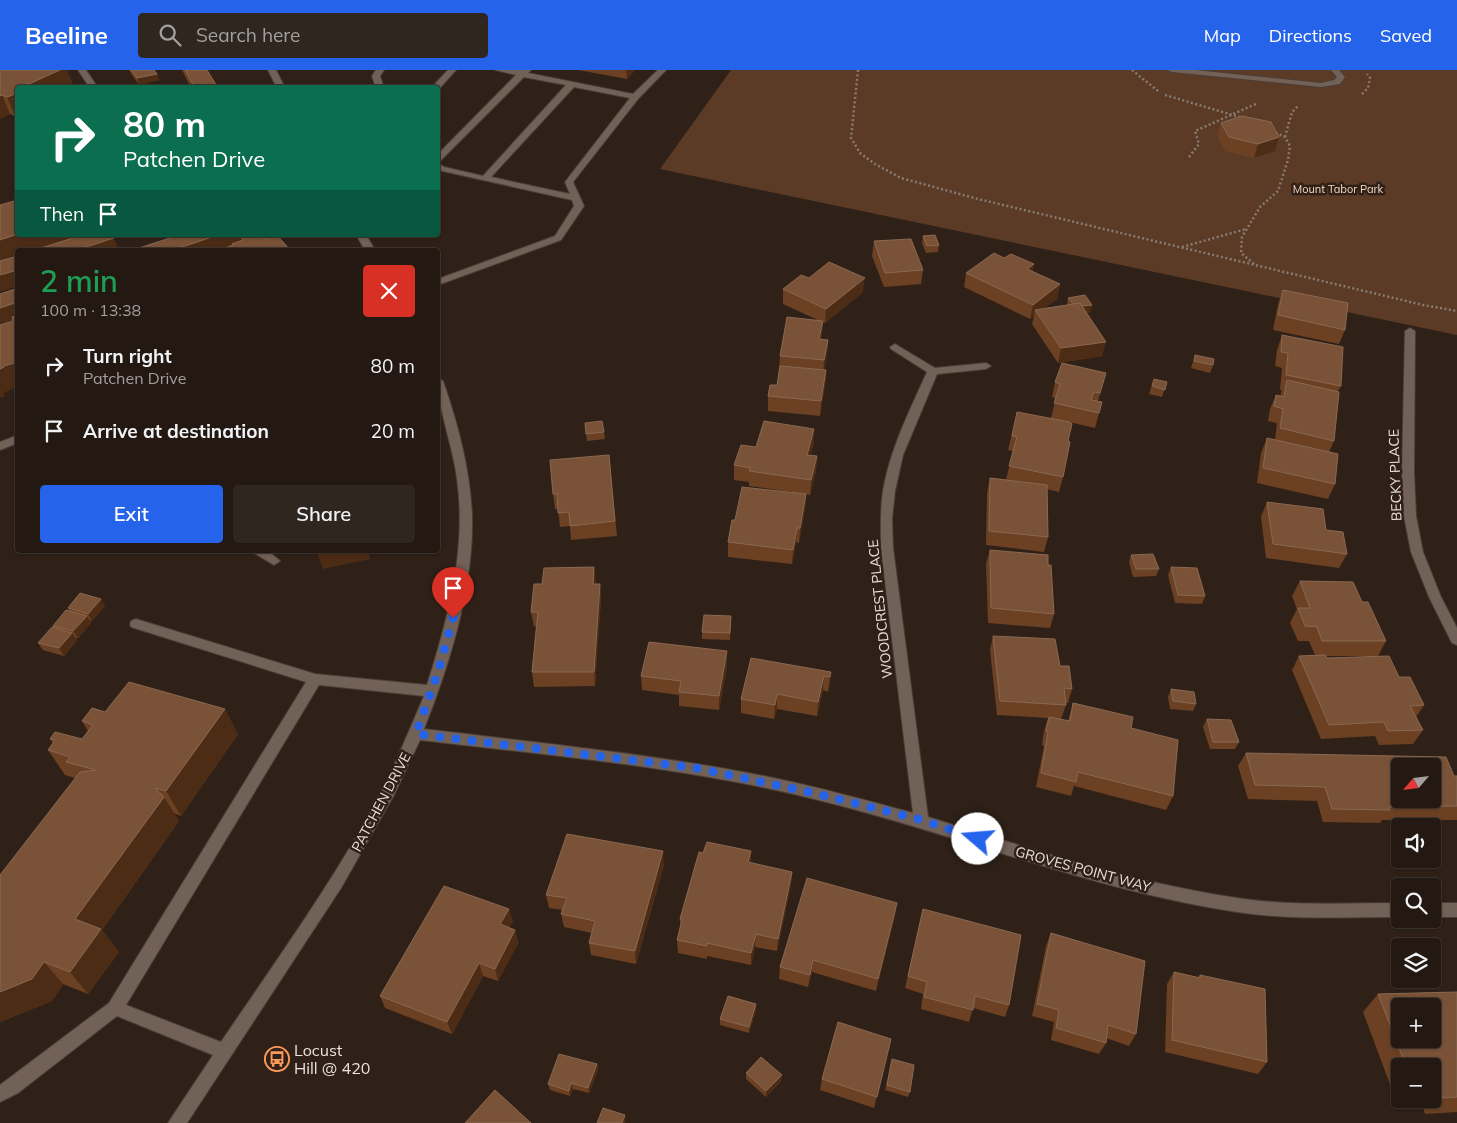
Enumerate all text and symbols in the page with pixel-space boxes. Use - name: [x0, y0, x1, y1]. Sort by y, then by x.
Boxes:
- search box: [138, 13, 488, 58]
- text: Beeline: [25, 20, 108, 50]
- icon: search: [156, 21, 184, 49]
- text: Search here: [196, 23, 300, 47]
- text: Map: [1204, 24, 1241, 47]
- text: Directions: [1269, 24, 1352, 47]
- text: Saved: [1380, 24, 1432, 47]
- text: 80 m: [123, 102, 206, 146]
- icon: right: [40, 105, 105, 170]
- text: Patchen Drive: [123, 145, 265, 173]
- park label: Mount Tabor Park: [1293, 182, 1384, 196]
- icon: arrive: [94, 200, 122, 228]
- text: Then: [40, 202, 84, 226]
- text: 2 min: [40, 262, 118, 300]
- button: close: [363, 265, 415, 317]
- text: 100 m · 13:38: [40, 300, 141, 320]
- text: Turn right: [83, 344, 172, 368]
- icon: right: [40, 352, 68, 380]
- text: 80 m: [371, 354, 415, 378]
- text: Patchen Drive: [83, 368, 186, 388]
- icon: arrive: [40, 417, 68, 445]
- text: Arrive at destination: [83, 419, 269, 443]
- text: 20 m: [371, 419, 415, 443]
- street label: BECKY PLACE: [1384, 429, 1406, 521]
- button: Exit: [40, 485, 223, 543]
- button: Share: [233, 485, 415, 543]
- street label: WOODCREST PLACE: [864, 539, 896, 679]
- pin: [432, 567, 474, 618]
- icon: arrive: [439, 574, 467, 602]
- street label: PATCHEN DRIVE: [347, 749, 415, 855]
- north arrow: [1391, 758, 1441, 808]
- map controls: [1391, 758, 1441, 1108]
- position arrow: [951, 812, 1003, 864]
- button: sound: [1391, 818, 1441, 868]
- street label: GROVES POINT WAY: [1013, 842, 1153, 896]
- button: search: [1391, 878, 1441, 928]
- button: layers: [1391, 938, 1441, 988]
- button: +: [1391, 998, 1441, 1048]
- place label: Locust Hill @ 420: [294, 1040, 370, 1078]
- bus stop icon: Locust Hill @ 420: [264, 1046, 290, 1072]
- button: −: [1391, 1058, 1441, 1108]

